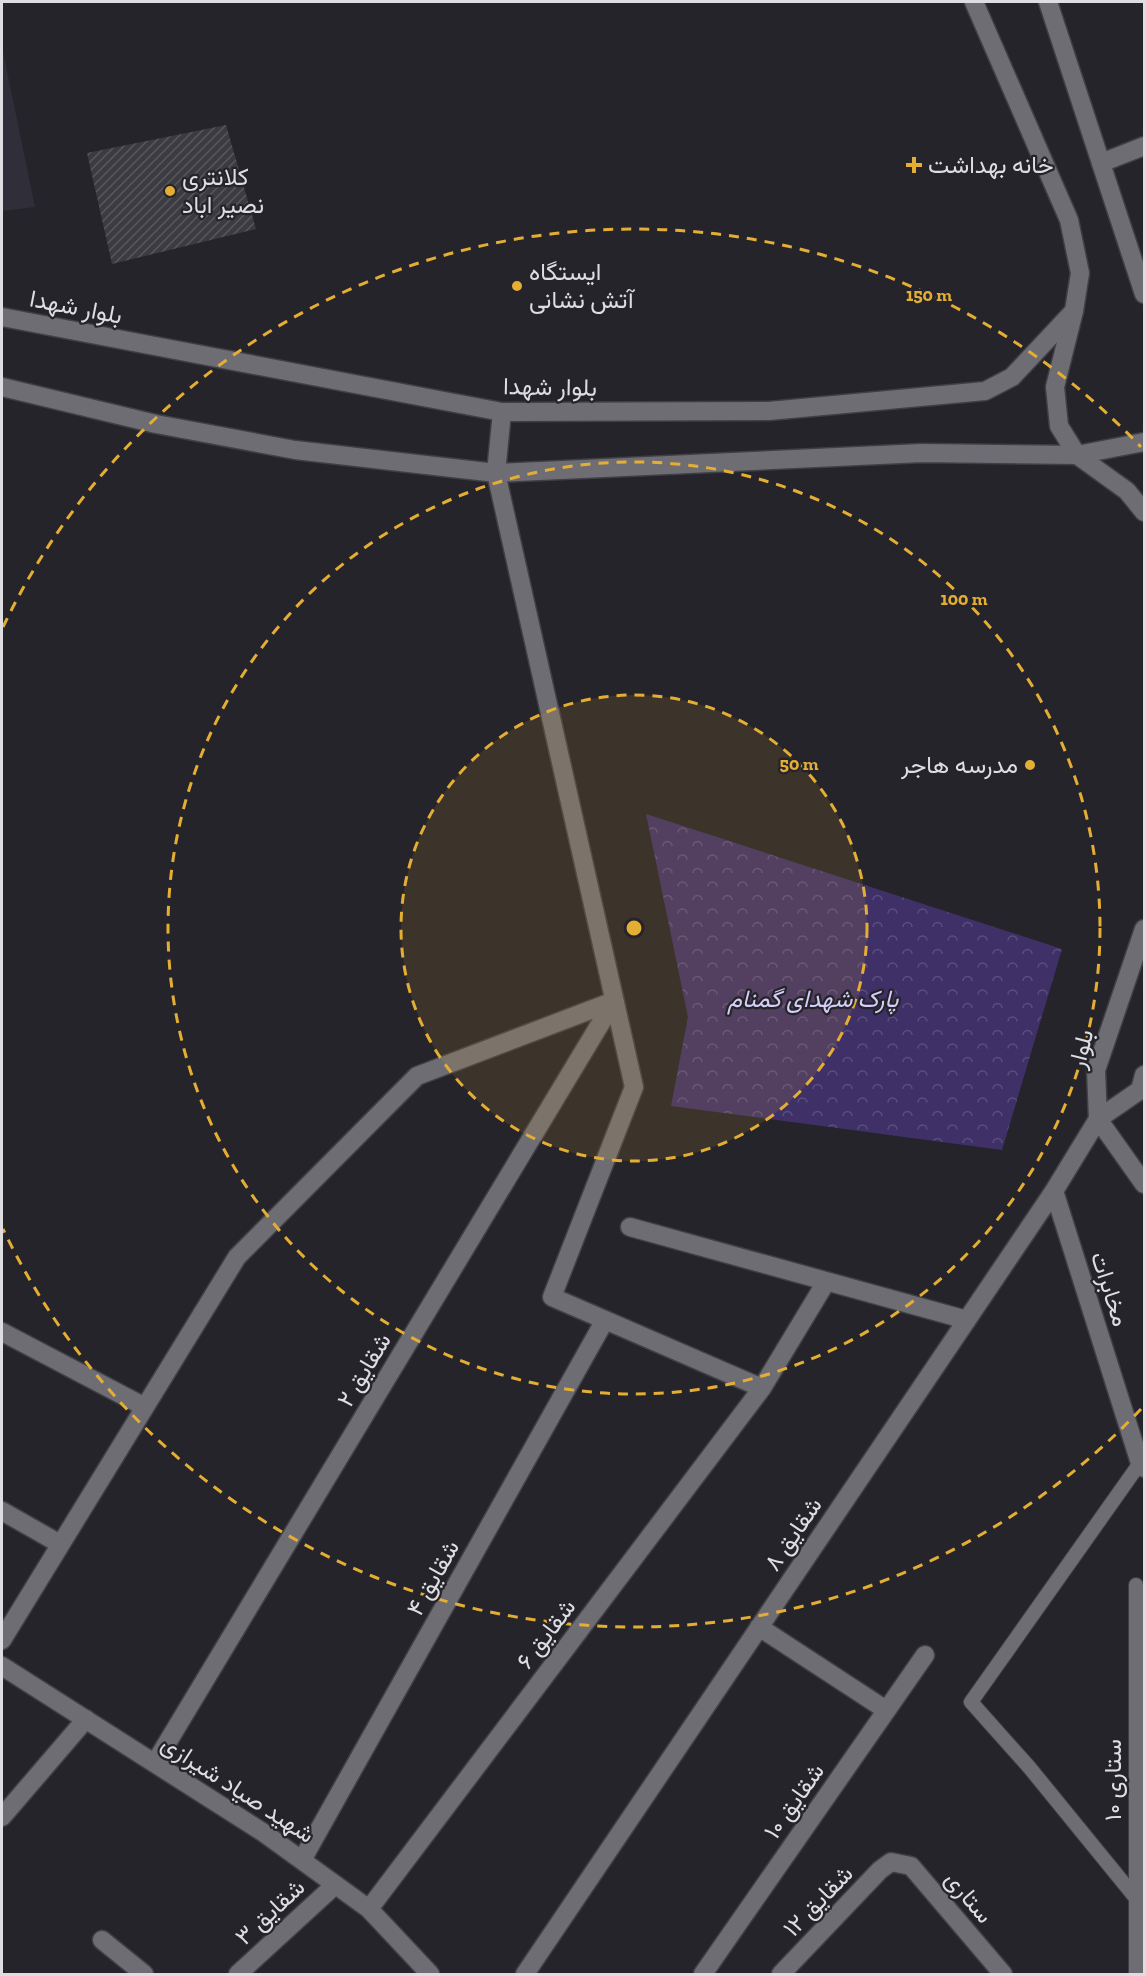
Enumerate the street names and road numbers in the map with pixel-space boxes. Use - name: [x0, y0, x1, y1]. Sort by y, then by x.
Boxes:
- street label: بلوار شهدا: [27, 283, 125, 331]
- street label: بلوار شهدا: [503, 371, 597, 403]
- street label: بلوار: [1061, 1026, 1100, 1073]
- street label: مخابرات: [1084, 1248, 1136, 1330]
- street label: شقایق ۲: [330, 1327, 397, 1412]
- street label: شقایق ۸: [757, 1491, 828, 1576]
- street label: شقایق ۴: [400, 1535, 465, 1621]
- street label: شقایق ۶: [510, 1593, 581, 1674]
- street label: شهید صیاد شیرازی: [156, 1728, 320, 1850]
- street label: ستاری ۱۰: [1098, 1739, 1128, 1821]
- street label: شقایق ۱۰: [757, 1757, 830, 1844]
- street label: شقایق ۱۲: [777, 1859, 859, 1942]
- street label: ستاری: [938, 1865, 1000, 1929]
- street label: شقایق ۳: [229, 1872, 310, 1951]

